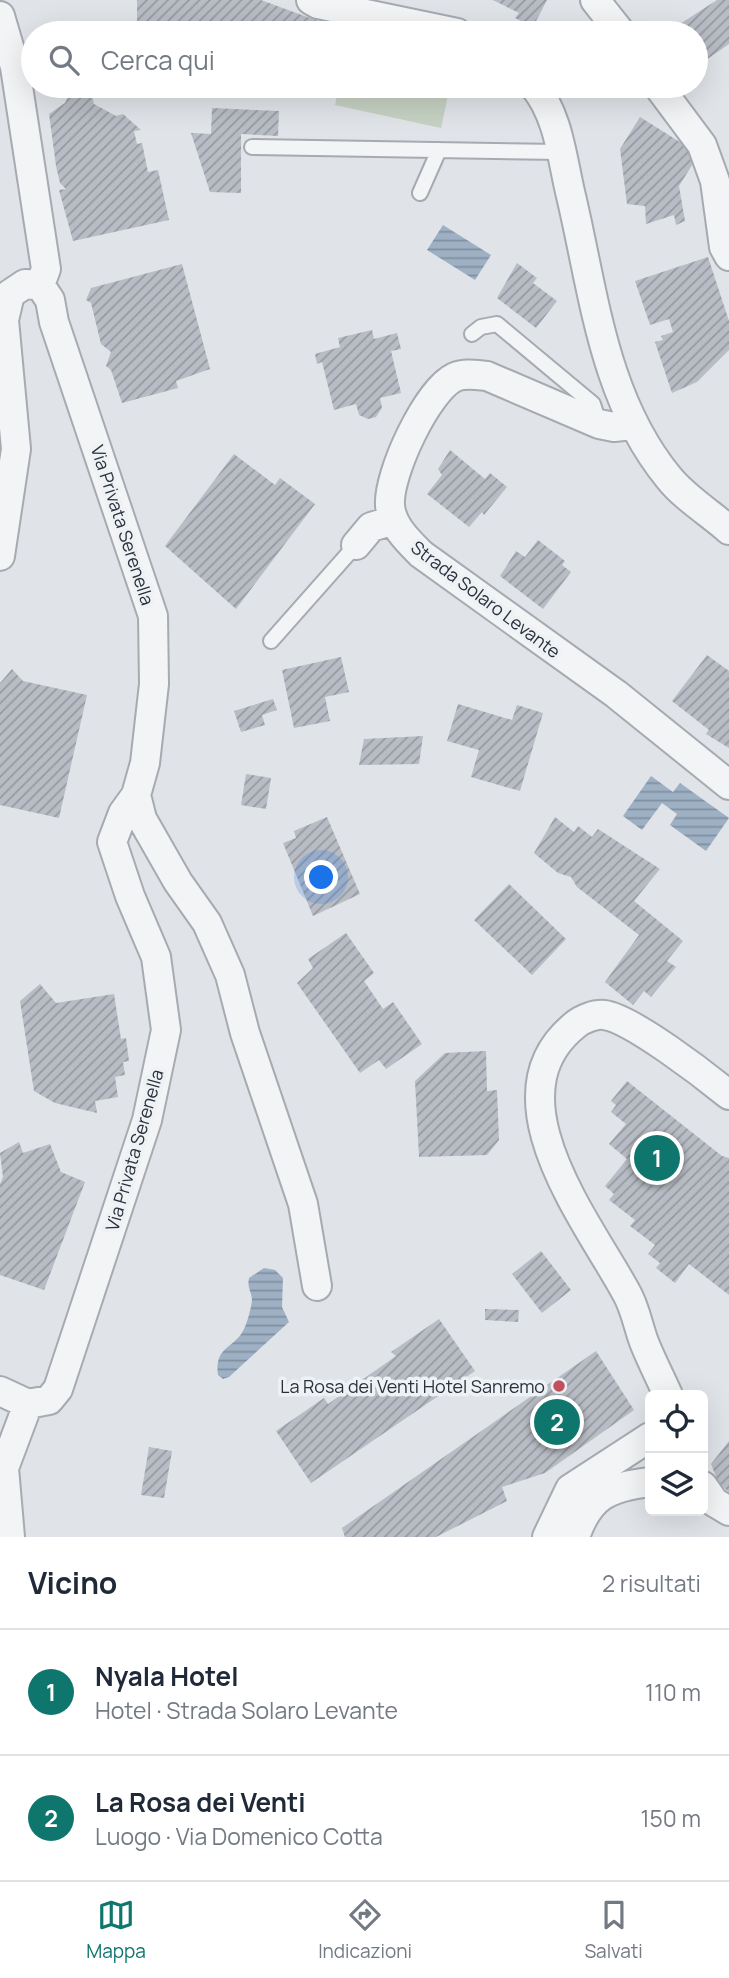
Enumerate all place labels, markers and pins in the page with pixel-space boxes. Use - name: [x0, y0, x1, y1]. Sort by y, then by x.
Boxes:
- pin: 1: [634, 1132, 680, 1184]
- place label: La Rosa dei Venti Hotel Sanremo: [280, 1374, 545, 1398]
- marker: La Rosa dei Venti Hotel Sanremo: [551, 1378, 567, 1394]
- pin: 2: [534, 1396, 580, 1448]

